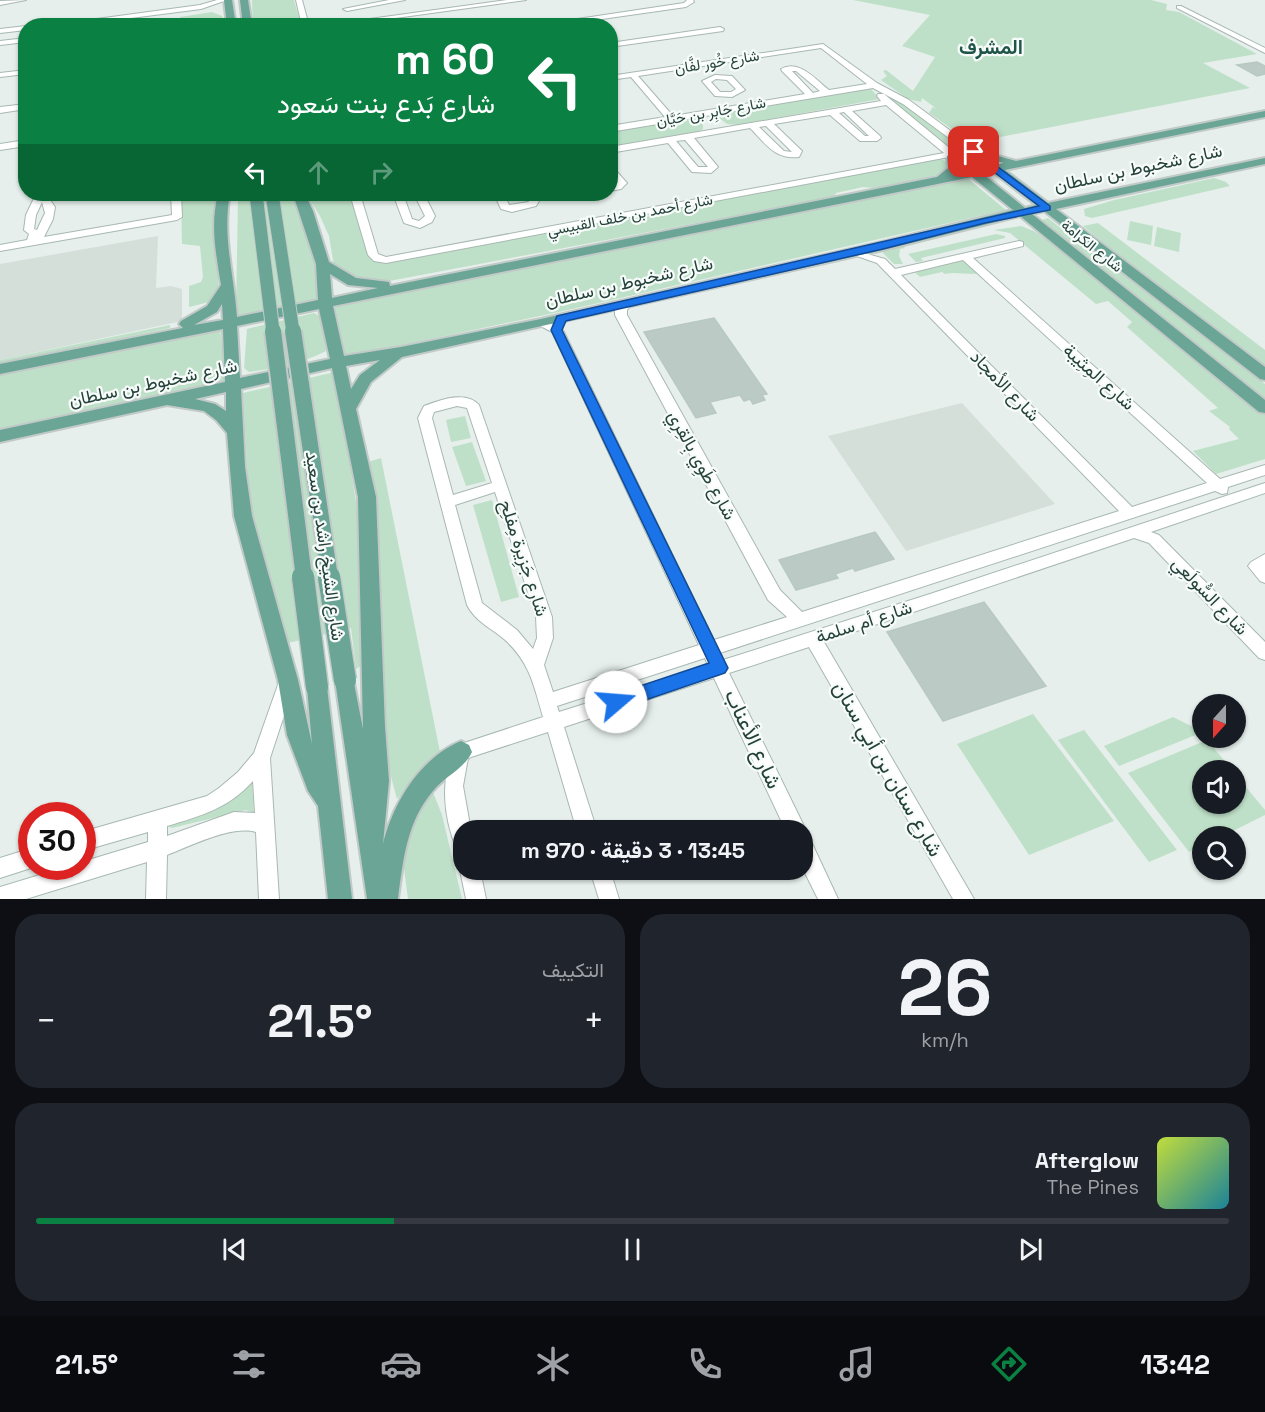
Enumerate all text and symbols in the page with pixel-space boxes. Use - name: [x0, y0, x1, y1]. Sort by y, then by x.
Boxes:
- text: 60 m: [395, 33, 495, 86]
- district label: المشرف: [959, 34, 1023, 60]
- icon: left: [516, 42, 594, 120]
- street label: شارع خُور لفَّان: [673, 45, 761, 80]
- text: شارع بَدع بنت سَعود: [277, 86, 495, 121]
- street label: شارع جَابِر بن حَيَّان: [655, 93, 768, 133]
- pin: [948, 126, 999, 177]
- icon: arrive: [957, 135, 990, 168]
- street label: شارع شخبوط بن سلطان: [1052, 138, 1224, 198]
- icon: left: [239, 156, 272, 189]
- icon: ahead: [302, 156, 335, 189]
- icon: right: [365, 156, 398, 189]
- street label: شارع أحمد بن خلف القبيسي: [546, 189, 715, 244]
- street label: شارع الكرامة: [1057, 215, 1127, 278]
- street label: شارع شخبوط بن سلطان: [543, 251, 715, 313]
- street label: شارع المِثِيبة: [1058, 338, 1140, 416]
- street label: شارع الأمجاد: [965, 345, 1045, 427]
- street label: شارع شخبوط بن سلطان: [67, 353, 239, 413]
- street label: شارع طَوِي بِالقِرِي: [659, 406, 742, 525]
- street label: شارع الشيخ راشد بن سعيد: [300, 450, 350, 642]
- street label: شارع جَزِيرة مِفلِح: [492, 497, 554, 620]
- street label: شارع السُّولَعِي: [1164, 551, 1254, 643]
- street label: شارع أم سلمة: [813, 595, 915, 649]
- position arrow: [584, 670, 648, 734]
- street label: شارع سنان بن أبي سنان: [824, 676, 950, 863]
- street label: شارع الأعناب: [718, 685, 788, 793]
- north arrow: [1192, 694, 1246, 748]
- map controls: [1192, 694, 1246, 880]
- button: sound: [1192, 760, 1246, 814]
- speed limit sign: 30: [18, 802, 96, 880]
- button: search: [1192, 826, 1246, 880]
- text: 13:45 · 3 دقيقة · 970 m: [521, 836, 745, 864]
- text: 26: [898, 938, 992, 1038]
- text: التكييف: [542, 957, 604, 983]
- text: 21.5°: [267, 993, 373, 1050]
- text: −: [36, 1000, 56, 1042]
- text: +: [584, 1000, 604, 1042]
- text: km/h: [921, 1027, 969, 1053]
- text: Afterglow: [1035, 1146, 1139, 1174]
- text: The Pines: [1046, 1174, 1139, 1200]
- icon: previous: [218, 1233, 251, 1266]
- icon: pause: [616, 1233, 649, 1266]
- icon: next: [1014, 1233, 1047, 1266]
- icon: filters: [228, 1343, 270, 1385]
- icon: car: [380, 1343, 422, 1385]
- icon: climate: [532, 1343, 574, 1385]
- icon: phone: [684, 1343, 726, 1385]
- icon: music: [836, 1343, 878, 1385]
- icon: directions: [988, 1343, 1030, 1385]
- text: 21.5°: [55, 1347, 118, 1382]
- text: 13:42: [1140, 1347, 1210, 1382]

